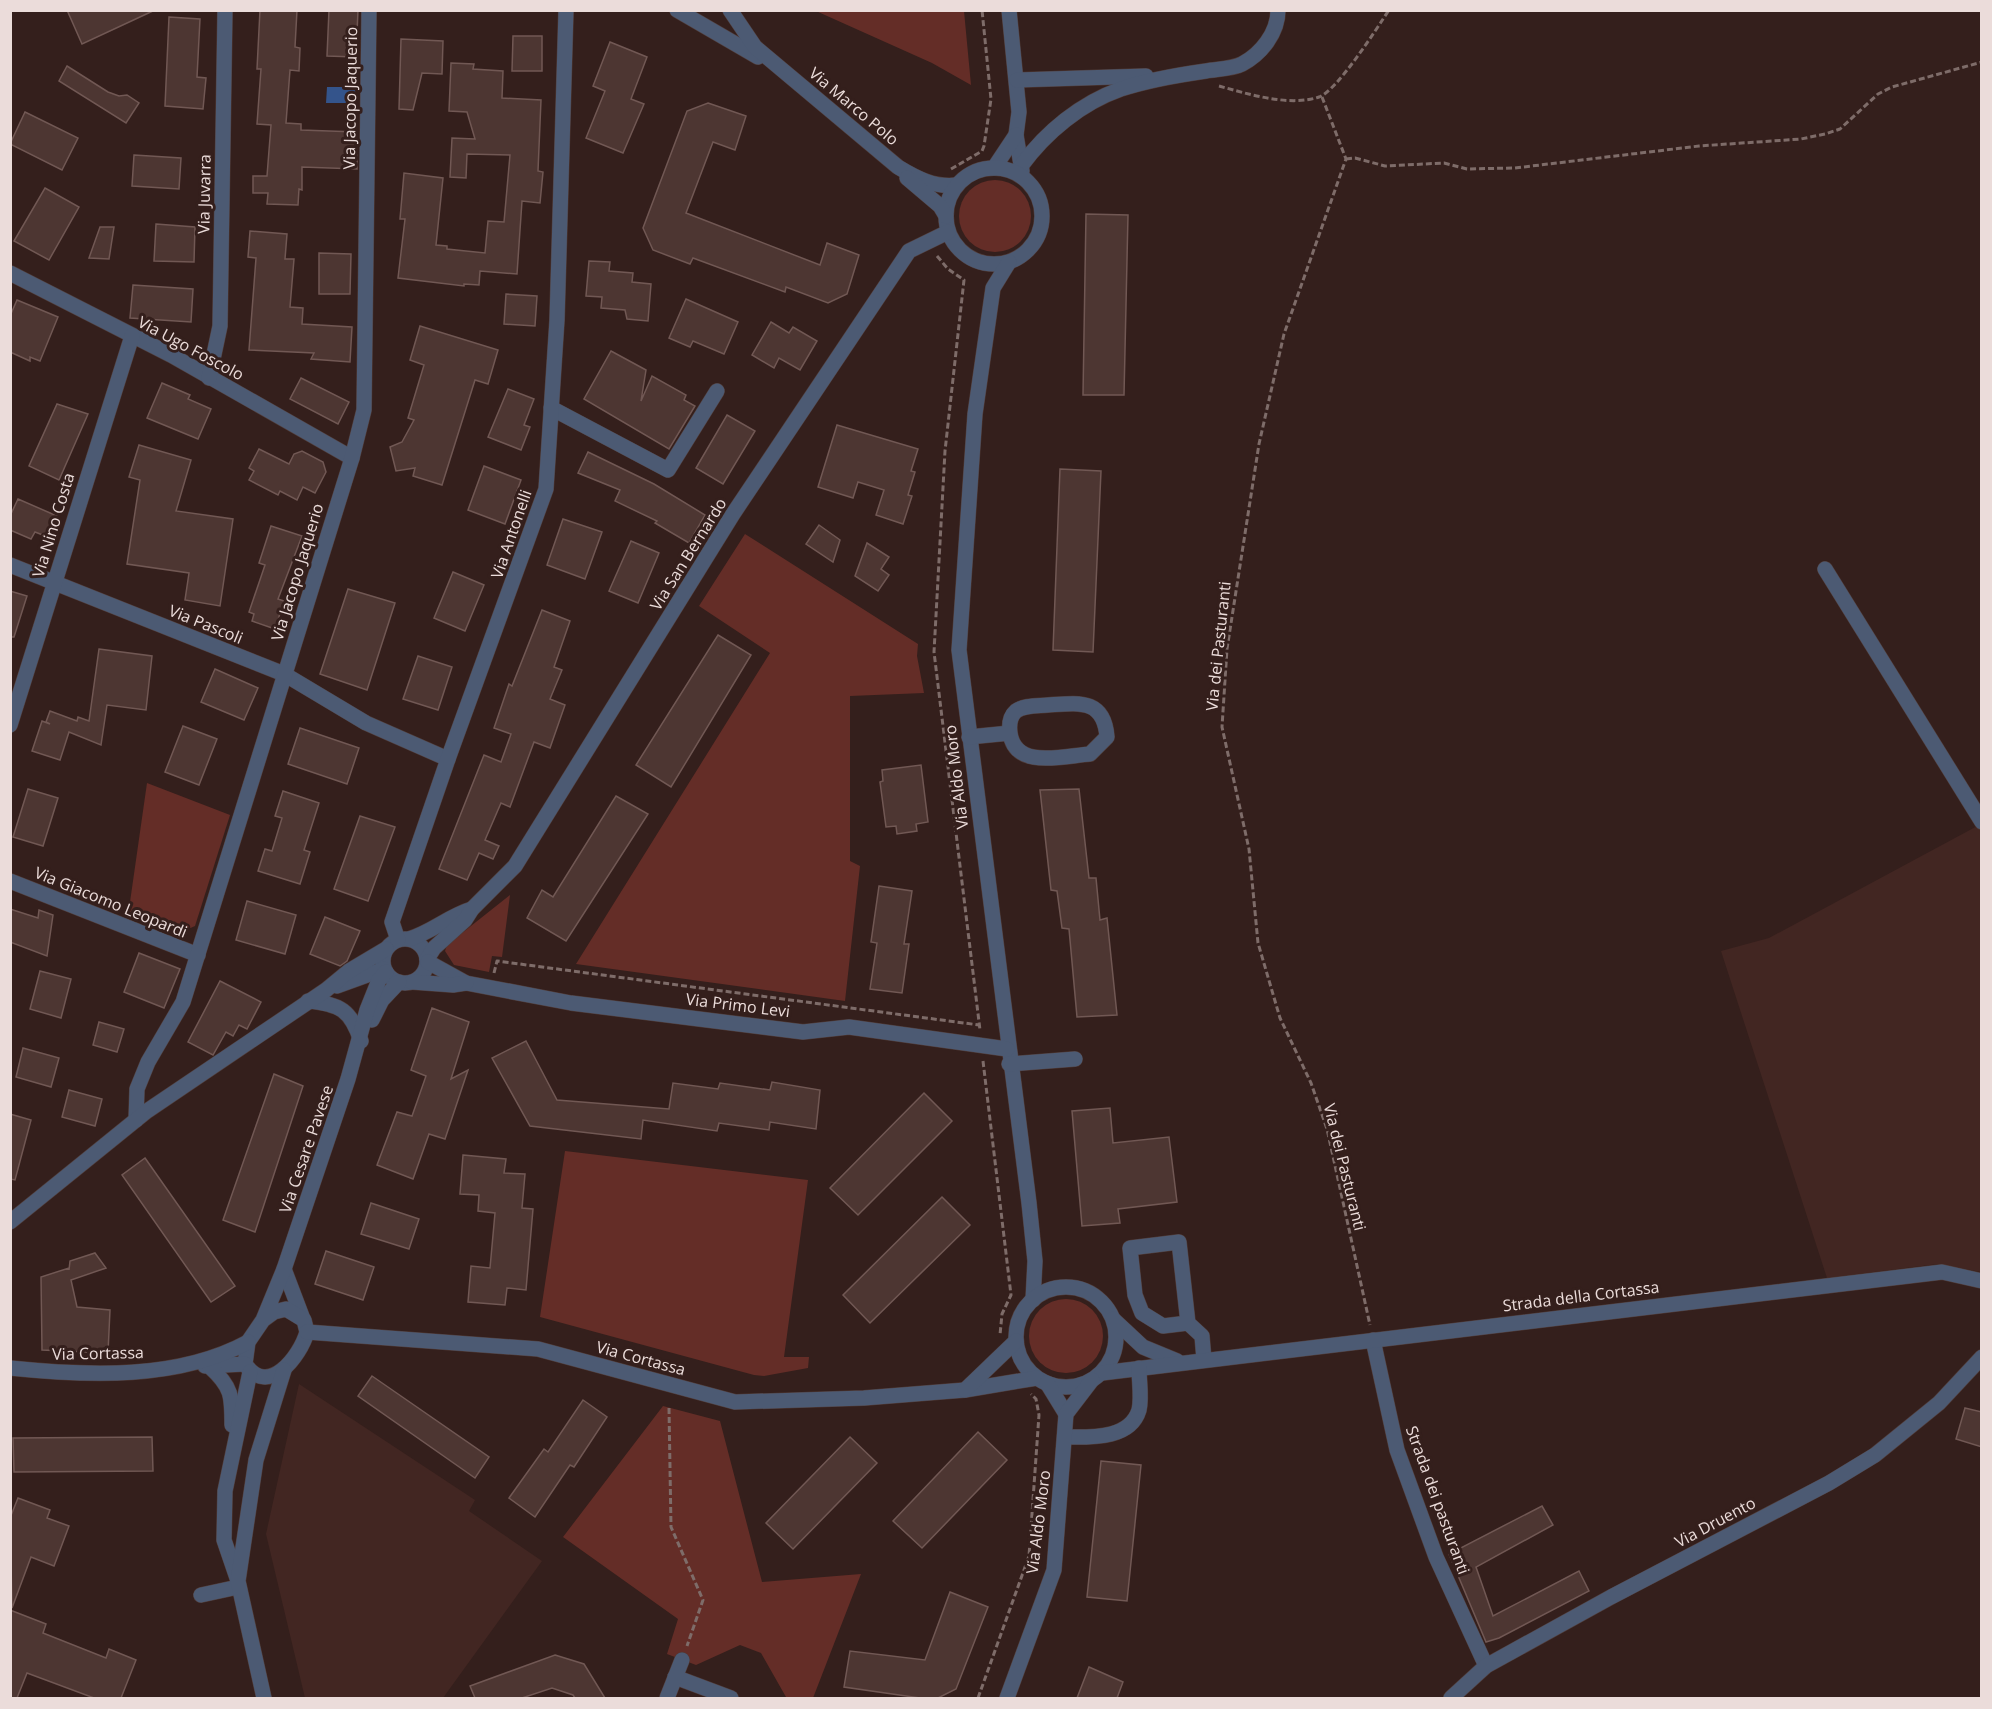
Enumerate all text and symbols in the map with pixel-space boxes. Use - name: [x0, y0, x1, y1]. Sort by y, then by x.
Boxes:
- street label: Via Jacopo Jaquerio: [338, 26, 362, 170]
- street label: Via Marco Polo: [804, 62, 904, 150]
- street label: Via Juvarra: [192, 154, 216, 234]
- street label: Via Ugo Foscolo: [134, 311, 248, 385]
- street label: Via Nino Costa: [27, 470, 79, 580]
- street label: Via Antonelli: [485, 487, 537, 581]
- street label: Via San Bernardo: [645, 494, 731, 614]
- street label: Via Jacopo Jaquerio: [266, 501, 328, 643]
- street label: Via dei Pasturanti: [1200, 580, 1236, 712]
- street label: Via Pascoli: [166, 599, 246, 649]
- street label: Via Aldo Moro: [939, 724, 973, 830]
- street label: Via Giacomo Leopardi: [31, 861, 191, 943]
- street label: Via Primo Levi: [685, 988, 791, 1022]
- street label: Via Cesare Pavese: [274, 1082, 338, 1216]
- street label: Via dei Pasturanti: [1319, 1101, 1371, 1233]
- street label: Strada della Cortassa: [1501, 1275, 1661, 1317]
- street label: Via Cortassa: [594, 1336, 688, 1380]
- street label: Via Cortassa: [52, 1341, 144, 1365]
- street label: Strada dei pasturanti: [1401, 1423, 1475, 1577]
- street label: Via Aldo Moro: [1021, 1469, 1055, 1575]
- street label: Via Druento: [1671, 1491, 1759, 1553]

